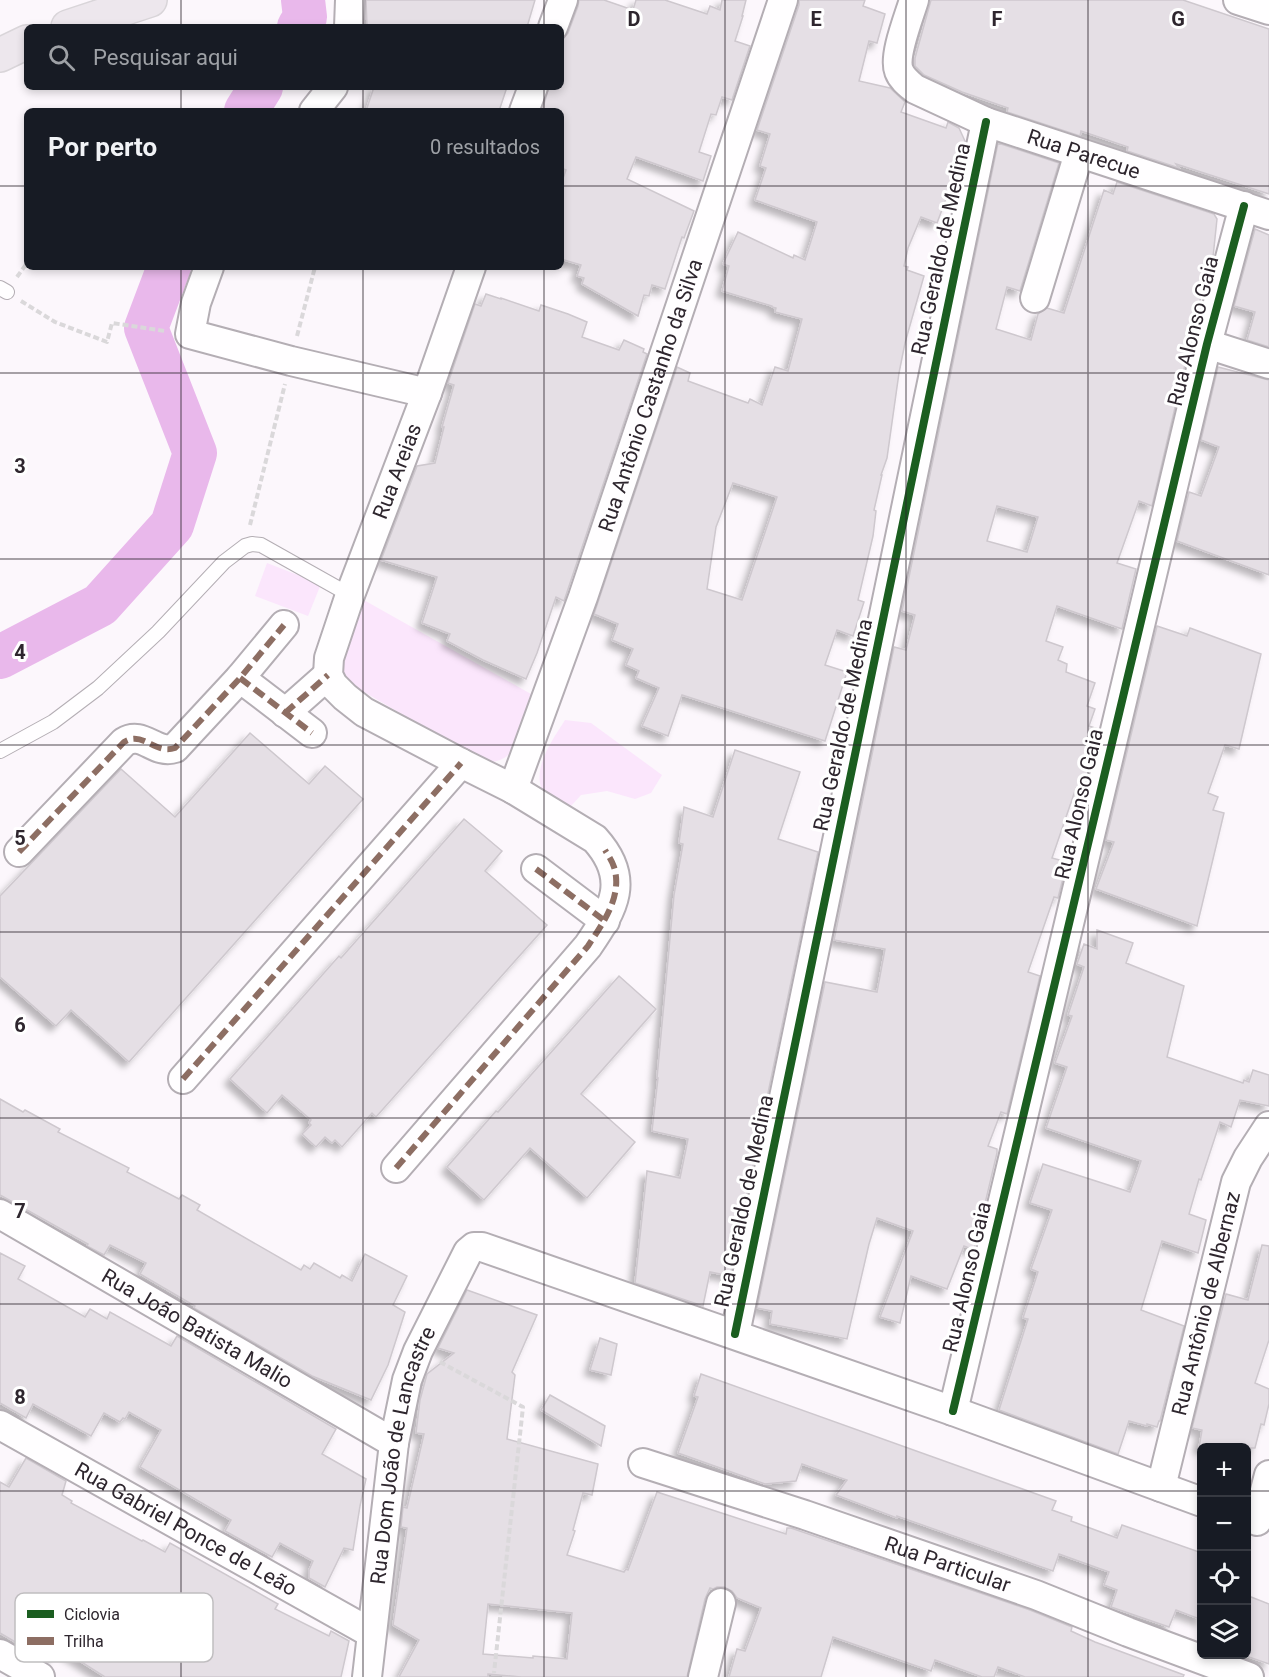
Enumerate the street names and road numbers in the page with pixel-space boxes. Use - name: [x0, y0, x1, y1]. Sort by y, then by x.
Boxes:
- street label: Rua Parecue: [1024, 124, 1143, 184]
- street label: Rua Geraldo de Medina: [907, 141, 975, 357]
- street label: Rua Alonso Gaia: [1163, 253, 1223, 409]
- street label: Rua Antônio Castanho da Silva: [594, 256, 707, 535]
- street label: Rua Areias: [368, 420, 426, 522]
- street label: Rua Geraldo de Medina: [809, 617, 877, 833]
- street label: Rua Alonso Gaia: [1050, 726, 1108, 882]
- street label: Rua Geraldo de Medina: [710, 1093, 778, 1309]
- street label: Rua Antônio de Albernaz: [1167, 1189, 1245, 1418]
- street label: Rua Alonso Gaia: [938, 1199, 996, 1355]
- street label: Rua João Batista Malio: [98, 1264, 297, 1393]
- street label: Rua Dom João de Lancastre: [366, 1322, 440, 1586]
- street label: Rua Gabriel Ponce de Leão: [71, 1457, 301, 1601]
- street label: Rua Particular: [881, 1531, 1014, 1597]

